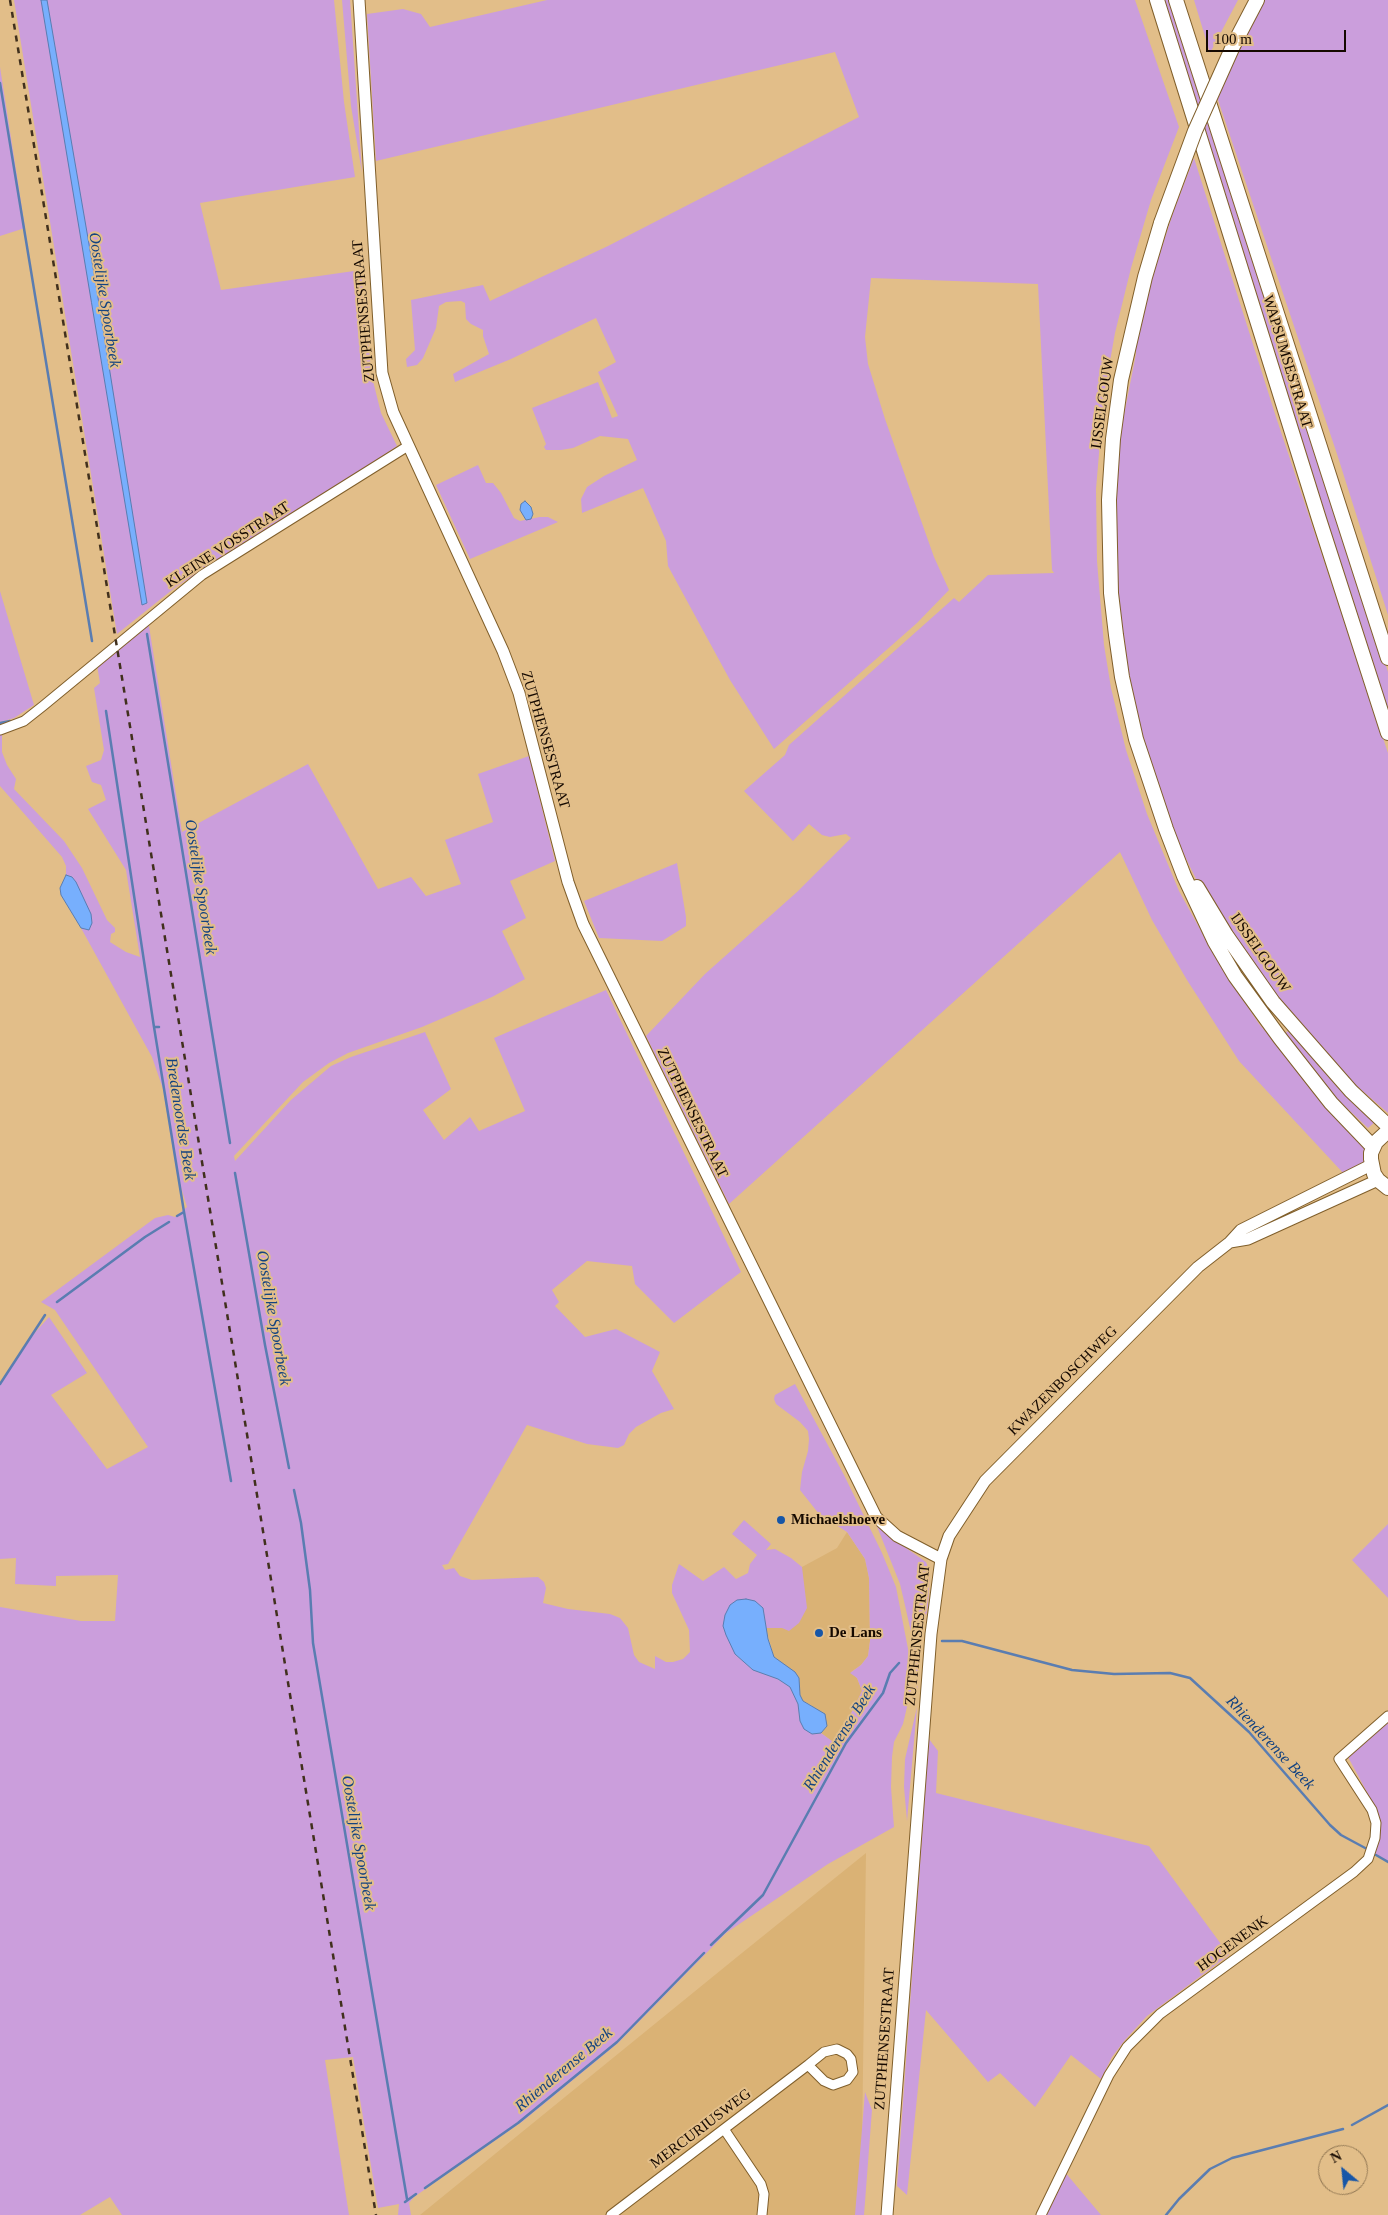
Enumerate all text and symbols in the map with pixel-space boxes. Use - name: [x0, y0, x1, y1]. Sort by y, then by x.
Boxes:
- scale bar: [1208, 20, 1348, 52]
- text: 100 m: [1214, 31, 1252, 47]
- water label: Oostelijke Spoorbeek: [84, 231, 124, 369]
- street label: ZUTPHENSESTRAAT: [349, 239, 379, 383]
- street label: WAPSUMSESTRAAT: [1258, 293, 1316, 431]
- street label: IJSSELGOUW: [1088, 356, 1118, 450]
- street label: KLEINE VOSSTRAAT: [162, 498, 294, 592]
- street label: ZUTPHENSESTRAAT: [517, 669, 573, 811]
- water label: Oostelijke Spoorbeek: [180, 818, 220, 956]
- street label: IJSSELGOUW: [1226, 910, 1294, 996]
- street label: ZUTPHENSESTRAAT: [653, 1045, 731, 1181]
- water label: Bredenoordse Beek: [161, 1056, 199, 1182]
- water label: Oostelijke Spoorbeek: [252, 1249, 294, 1387]
- street label: KWAZENBOSCHWEG: [1004, 1322, 1122, 1440]
- place label: Michaelshoeve: [791, 1511, 885, 1529]
- marker: Michaelshoeve: [775, 1514, 787, 1526]
- street label: ZUTPHENSESTRAAT: [902, 1563, 934, 1707]
- place label: De Lans: [829, 1624, 882, 1642]
- marker: De Lans: [813, 1627, 825, 1639]
- water label: Rhienderense Beek: [800, 1681, 880, 1795]
- water label: Rhienderense Beek: [1222, 1692, 1318, 1794]
- water label: Oostelijke Spoorbeek: [337, 1774, 379, 1912]
- street label: HOGENENK: [1194, 1912, 1272, 1976]
- street label: ZUTPHENSESTRAAT: [871, 1967, 899, 2111]
- water label: Rhienderense Beek: [511, 2024, 617, 2116]
- street label: MERCURIUSWEG: [647, 2085, 755, 2173]
- north arrow: [1318, 2145, 1368, 2195]
- text: N: [1328, 2148, 1344, 2166]

